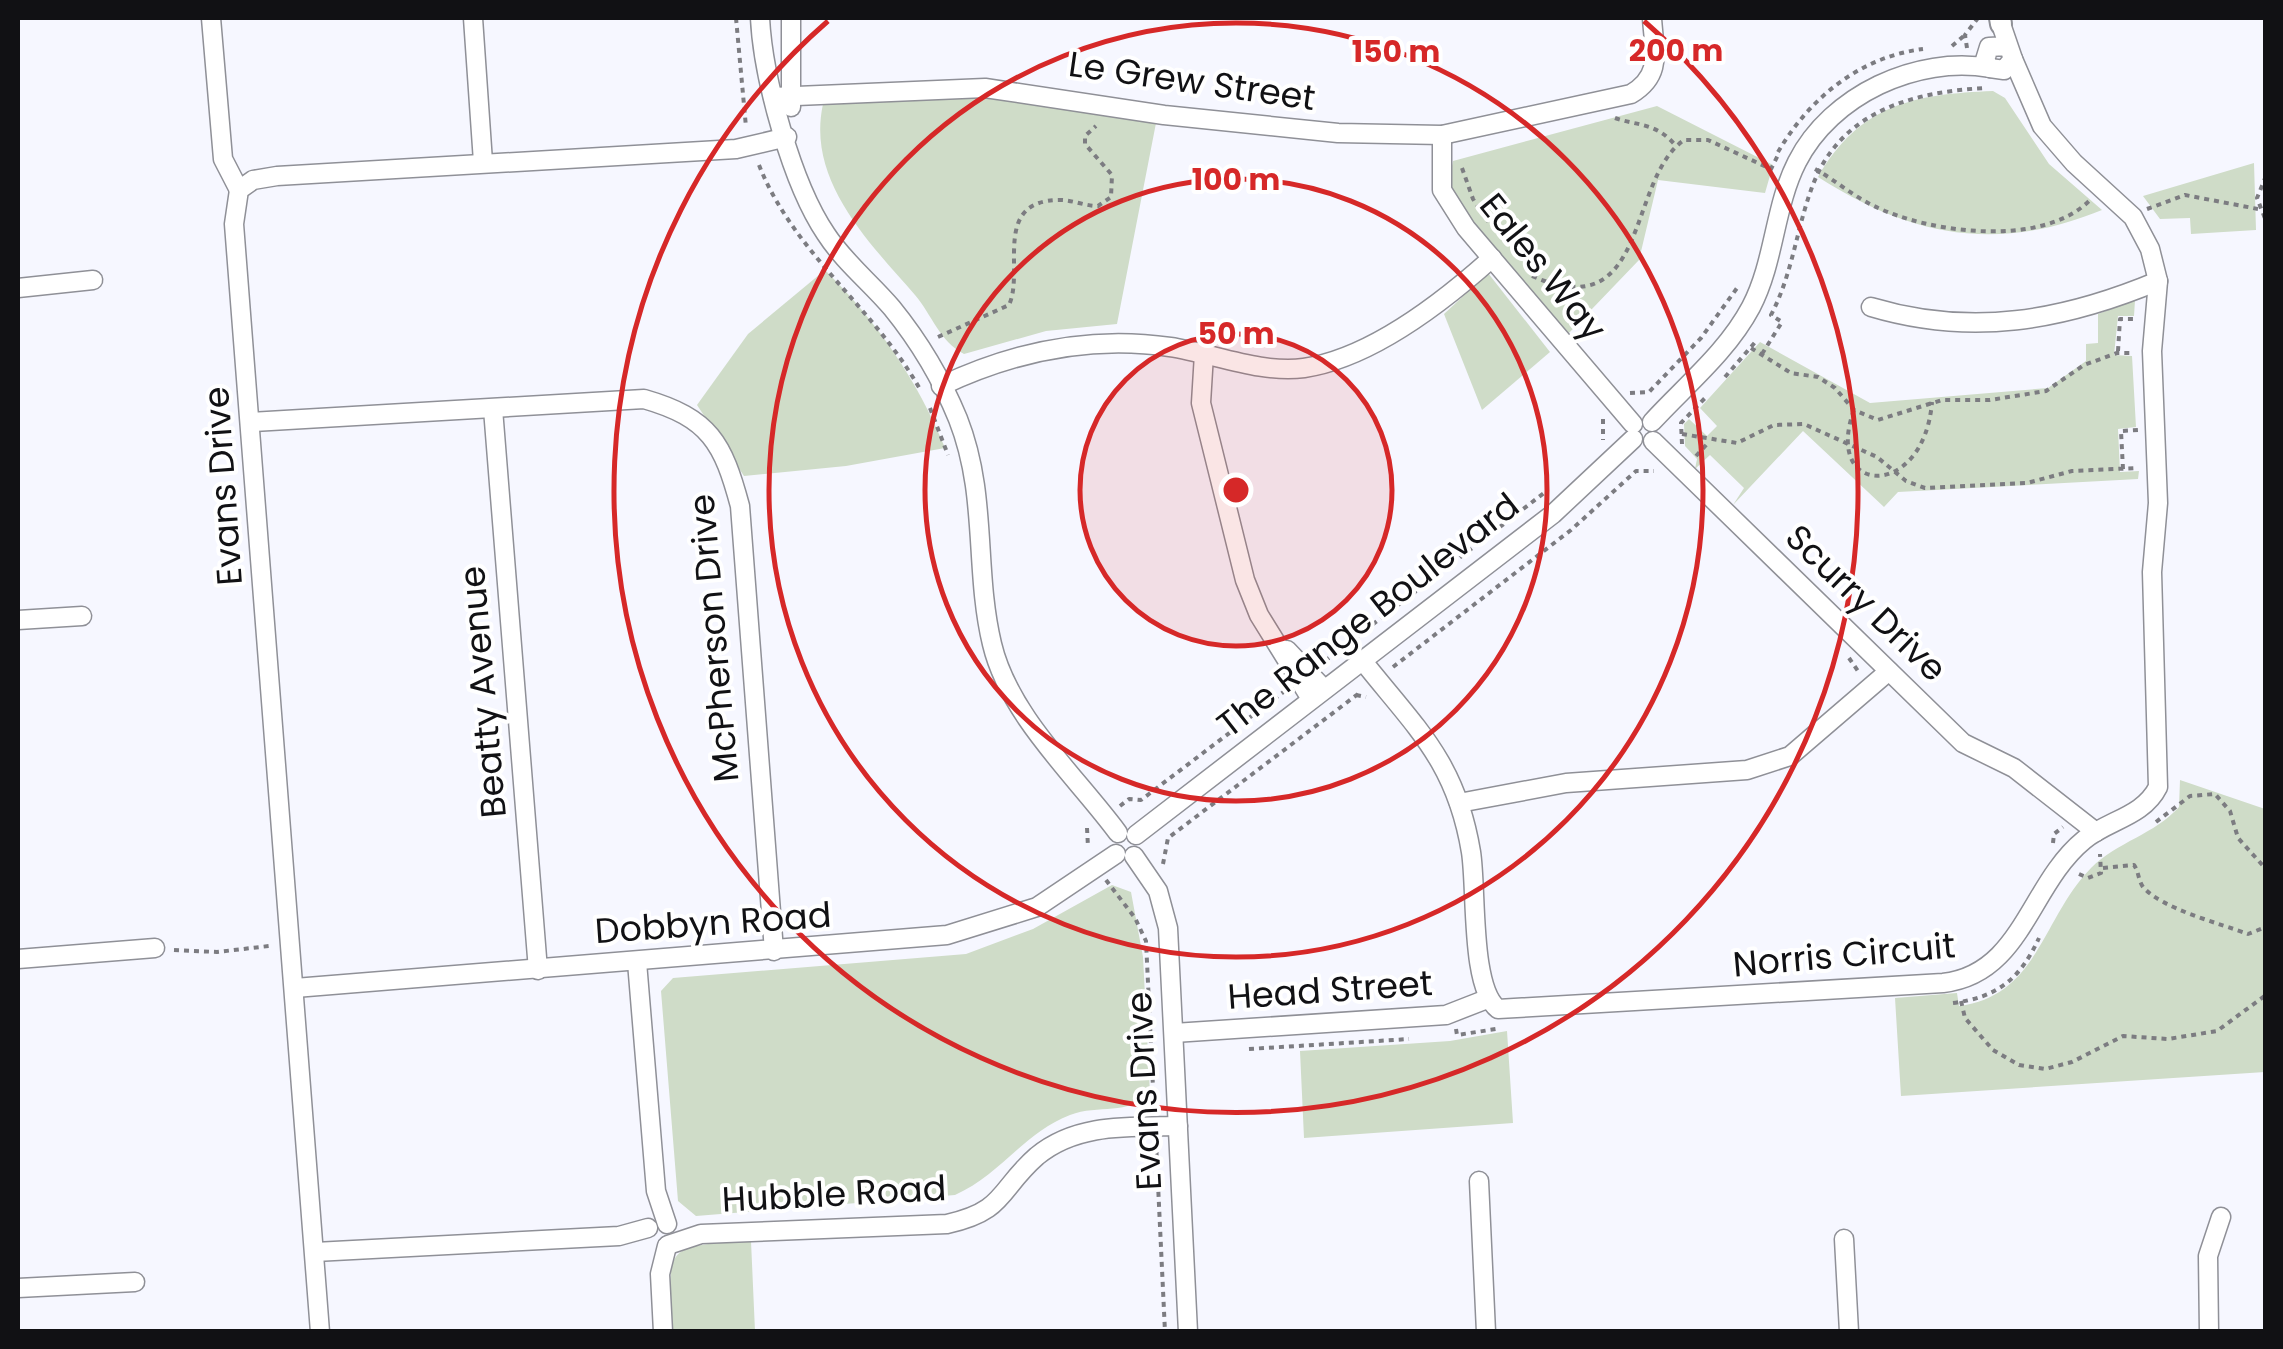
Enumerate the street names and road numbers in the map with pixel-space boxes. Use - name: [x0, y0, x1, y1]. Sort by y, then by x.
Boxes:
- street label: Le Grew Street: [1066, 39, 1319, 122]
- street label: Eales Way: [1469, 182, 1618, 351]
- street label: Evans Drive: [191, 385, 254, 587]
- street label: The Range Boulevard: [1206, 481, 1529, 748]
- street label: McPherson Drive: [677, 492, 751, 784]
- street label: Scurry Drive: [1775, 513, 1958, 692]
- street label: Beatty Avenue: [447, 564, 518, 820]
- street label: Dobbyn Road: [593, 890, 833, 955]
- street label: Norris Circuit: [1731, 920, 1957, 989]
- street label: Head Street: [1226, 958, 1434, 1021]
- street label: Evans Drive: [1114, 990, 1173, 1192]
- street label: Hubble Road: [721, 1163, 947, 1224]

